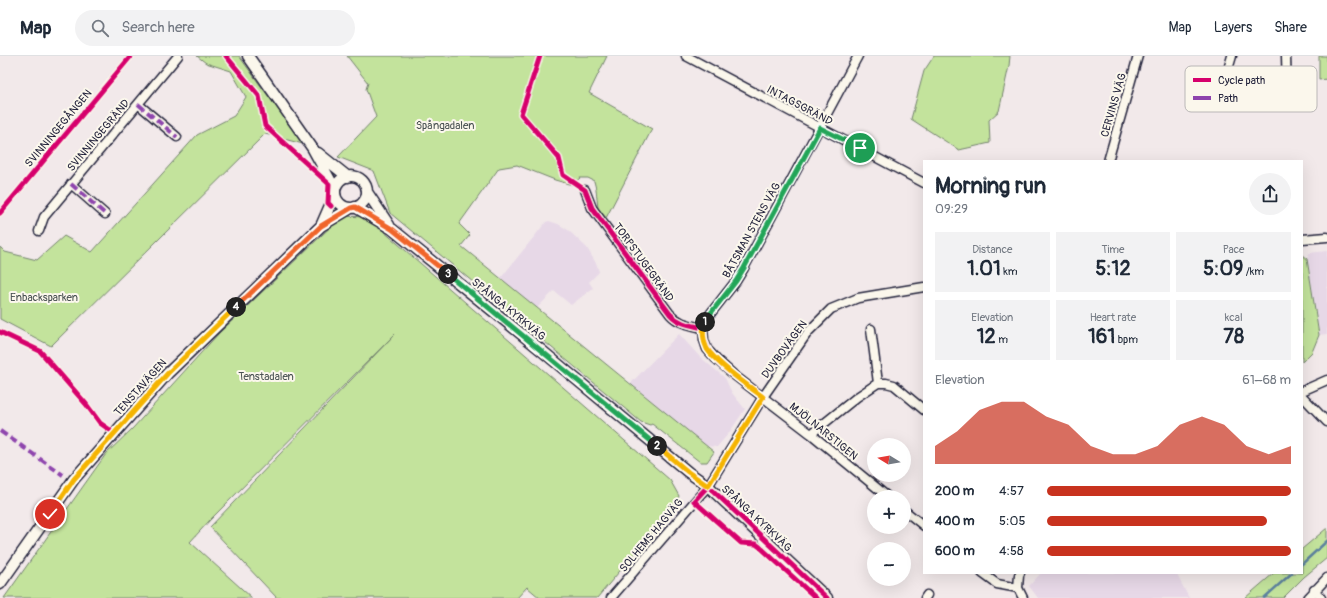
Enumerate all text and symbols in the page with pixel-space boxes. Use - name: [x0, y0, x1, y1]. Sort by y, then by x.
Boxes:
- search box: [75, 10, 355, 46]
- text: Map: [20, 16, 51, 40]
- icon: search: [89, 17, 111, 39]
- text: Search here: [121, 18, 195, 37]
- text: Map: [1169, 19, 1192, 36]
- text: Layers: [1214, 19, 1252, 36]
- text: Share: [1274, 19, 1307, 36]
- legend: [1185, 66, 1317, 112]
- street label: CERVINS VÄG: [1098, 72, 1129, 139]
- text: Cycle path: [1218, 74, 1265, 87]
- street label: INTAGSGRÄND: [765, 83, 835, 128]
- street label: SVINNINGEGÅNGEN: [21, 86, 95, 170]
- text: Path: [1218, 92, 1238, 105]
- street label: SVINNINGEGRÄND: [64, 97, 132, 174]
- park label: Spångadalen: [416, 119, 474, 132]
- pin: [843, 131, 877, 165]
- icon: arrive: [849, 137, 871, 159]
- text: Morning run: [935, 172, 1046, 200]
- button: share: [1249, 173, 1291, 215]
- street label: BÅTSMAN STENS VÄG: [719, 180, 783, 280]
- text: 09:29: [935, 201, 968, 217]
- street label: TORPSTUGEGRÄND: [611, 221, 676, 304]
- text: Distance: [972, 243, 1012, 256]
- text: Time: [1101, 243, 1124, 256]
- text: Pace: [1223, 243, 1245, 256]
- text: 1.01: [967, 256, 1001, 281]
- text: 5:12: [1095, 256, 1131, 281]
- text: 5:09: [1203, 256, 1243, 281]
- pin: 3: [438, 264, 458, 284]
- text: km: [1001, 265, 1018, 278]
- text: /km: [1243, 265, 1264, 278]
- text: 3: [445, 267, 451, 280]
- street label: SPÅNGA KYRKVÄG: [469, 275, 549, 343]
- park label: Enbacksparken: [10, 291, 78, 304]
- pin: 4: [226, 297, 246, 317]
- text: 4: [233, 300, 239, 313]
- text: Elevation: [971, 311, 1013, 324]
- text: Heart rate: [1090, 311, 1136, 324]
- text: kcal: [1225, 311, 1243, 324]
- pin: 1: [695, 312, 715, 332]
- text: 1: [703, 315, 707, 328]
- street label: DUVBOVÄGEN: [759, 318, 810, 381]
- text: 12: [977, 324, 996, 349]
- text: 161: [1088, 324, 1115, 349]
- text: 78: [1223, 324, 1244, 349]
- text: m: [996, 333, 1008, 346]
- text: bpm: [1115, 333, 1138, 346]
- street label: TENSTAVÄGEN: [111, 356, 169, 418]
- park label: Tenstadalen: [238, 370, 294, 383]
- text: Elevation: [935, 372, 985, 388]
- text: 61–68 m: [1242, 372, 1291, 388]
- street label: MJÖLNARSTIGEN: [787, 400, 860, 463]
- pin: 2: [647, 436, 667, 456]
- north arrow: [867, 438, 911, 482]
- map controls: [867, 438, 911, 586]
- text: 2: [654, 439, 660, 452]
- street label: SPÅNGA KYRKVÄG: [719, 482, 795, 554]
- text: 200 m: [935, 483, 974, 499]
- text: 4:57: [999, 483, 1024, 499]
- button: +: [867, 490, 911, 534]
- street label: SOLHEMS HAGVÄG: [617, 496, 686, 575]
- pin: [33, 497, 67, 531]
- icon: check: [39, 503, 61, 525]
- text: 400 m: [935, 513, 975, 529]
- text: 5:05: [999, 513, 1025, 529]
- button: −: [867, 542, 911, 586]
- text: 600 m: [935, 543, 975, 559]
- text: 4:58: [999, 543, 1024, 559]

